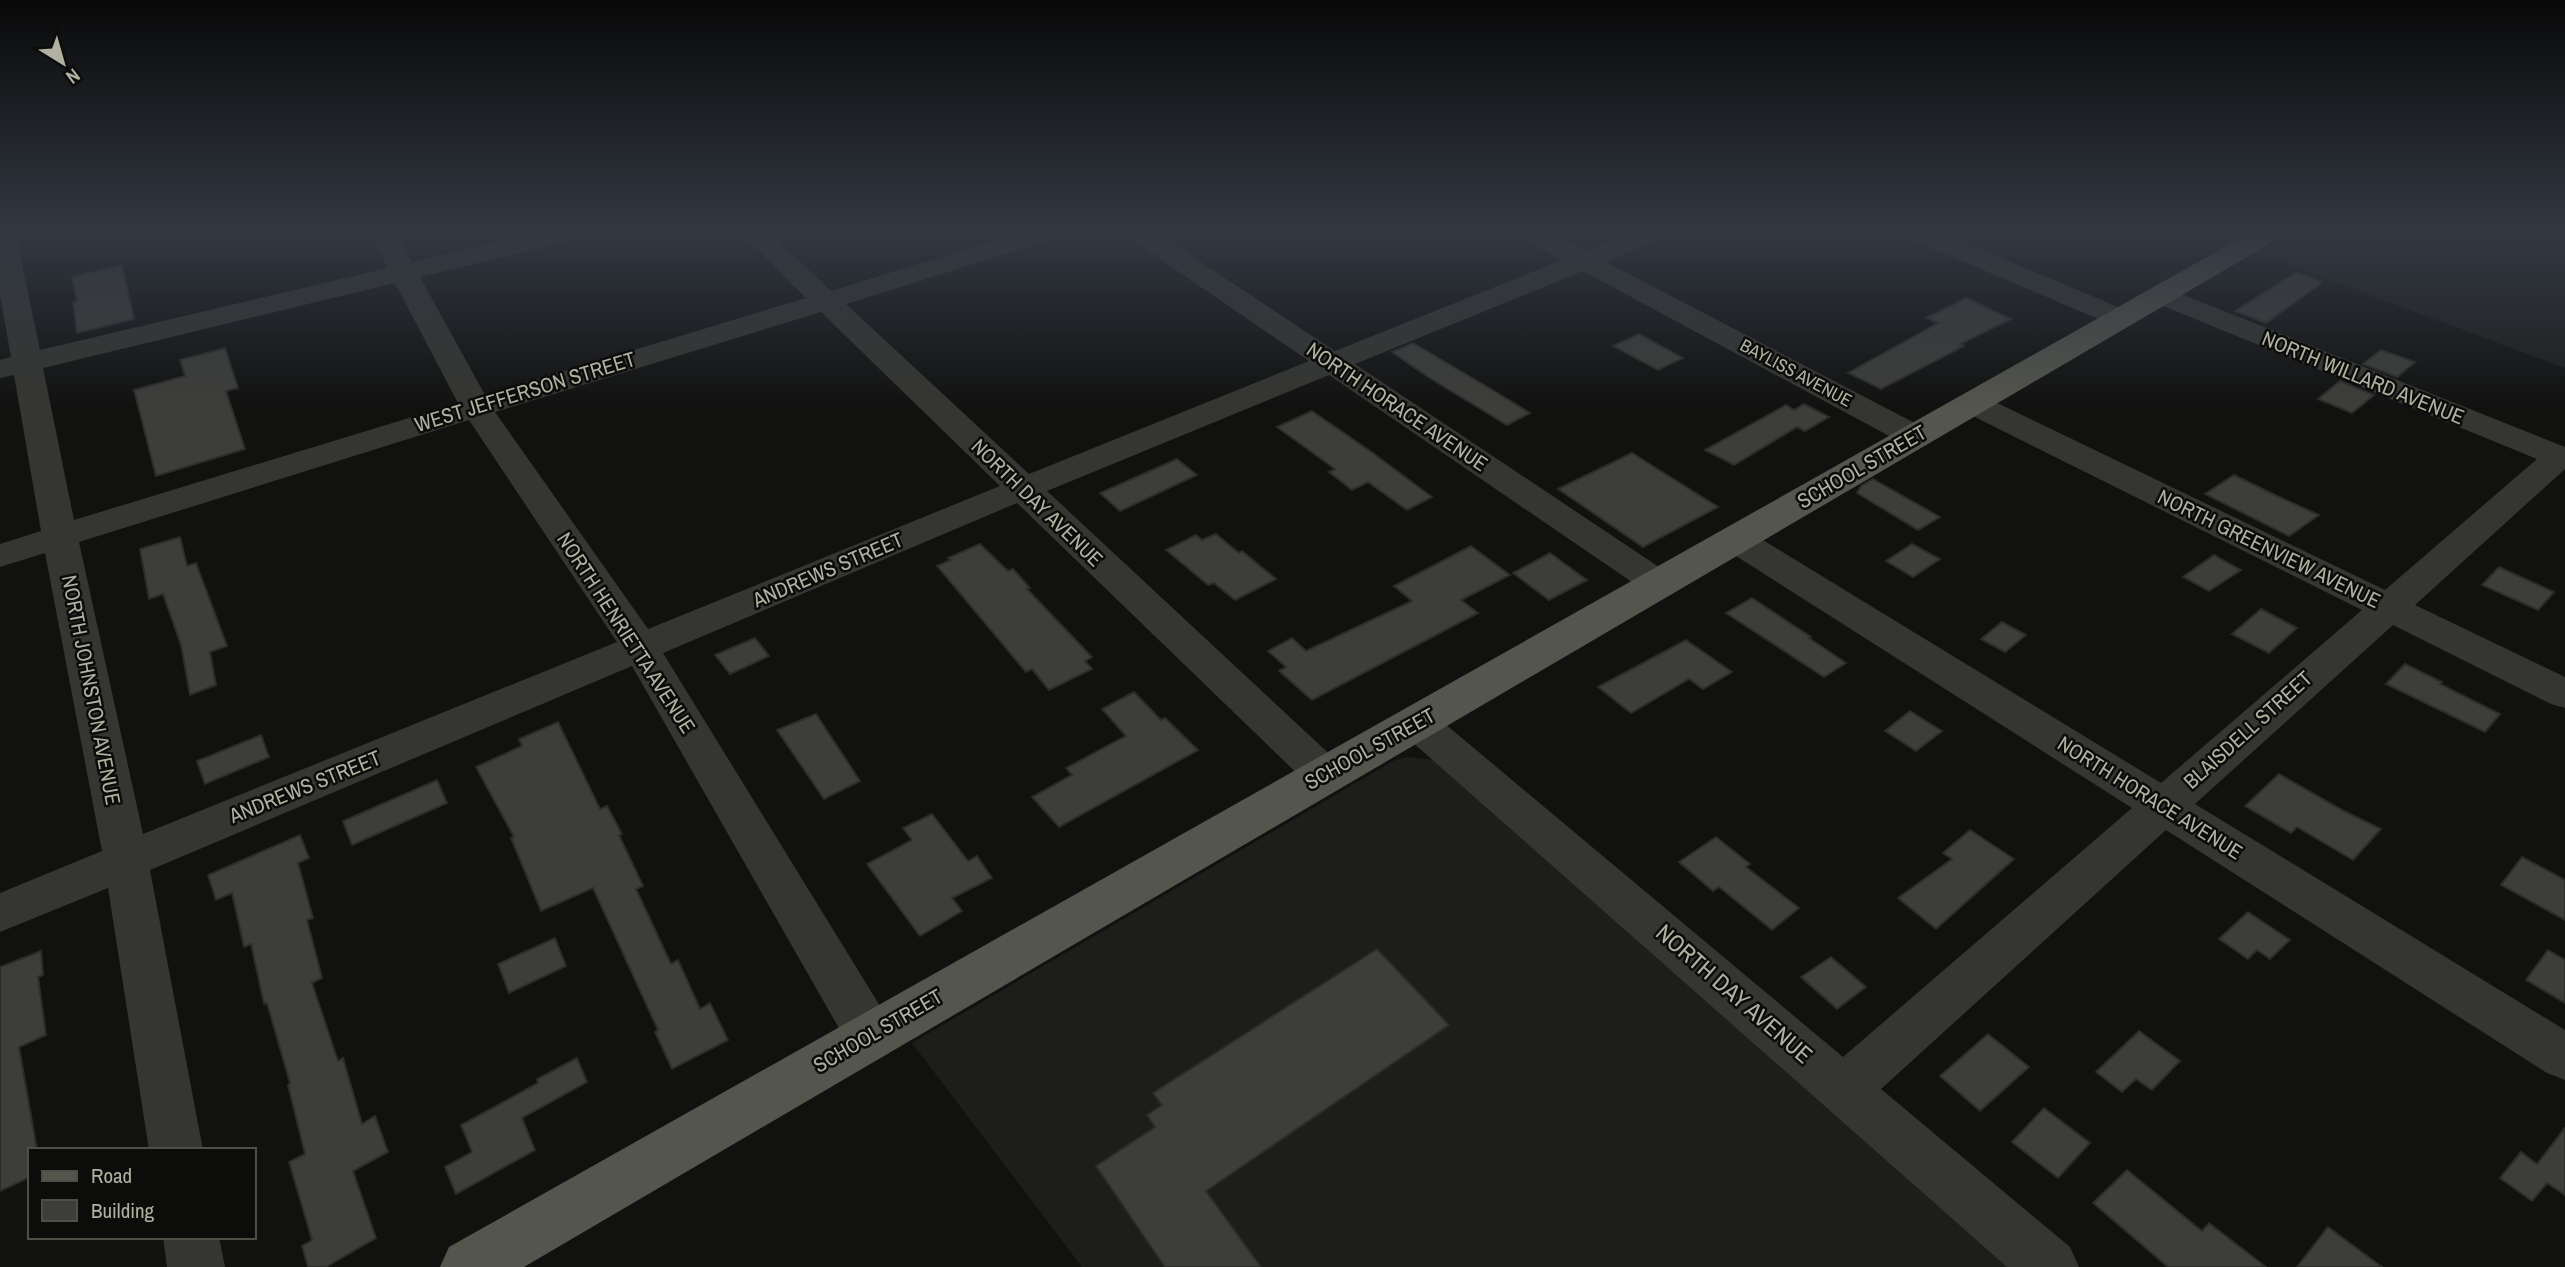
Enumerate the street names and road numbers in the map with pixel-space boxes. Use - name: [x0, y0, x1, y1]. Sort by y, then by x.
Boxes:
- street label: NORTH WILLARD AVENUE: [2258, 324, 2469, 431]
- street label: BAYLISS AVENUE: [1736, 333, 1857, 413]
- street label: NORTH HORACE AVENUE: [1301, 335, 1494, 478]
- street label: WEST JEFFERSON STREET: [411, 344, 639, 439]
- street label: SCHOOL STREET: [1792, 418, 1932, 515]
- street label: NORTH DAY AVENUE: [965, 432, 1110, 573]
- street label: NORTH GREENVIEW AVENUE: [2153, 482, 2385, 615]
- street label: ANDREWS STREET: [747, 525, 908, 615]
- street label: NORTH HENRIETTA AVENUE: [550, 526, 702, 739]
- street label: NORTH JOHNSTON AVENUE: [55, 573, 128, 807]
- street label: BLAISDELL STREET: [2177, 664, 2319, 795]
- street label: SCHOOL STREET: [1299, 701, 1441, 796]
- street label: NORTH HORACE AVENUE: [2052, 729, 2248, 866]
- street label: ANDREWS STREET: [224, 743, 385, 830]
- street label: NORTH DAY AVENUE: [1650, 916, 1820, 1070]
- street label: SCHOOL STREET: [808, 982, 948, 1079]

